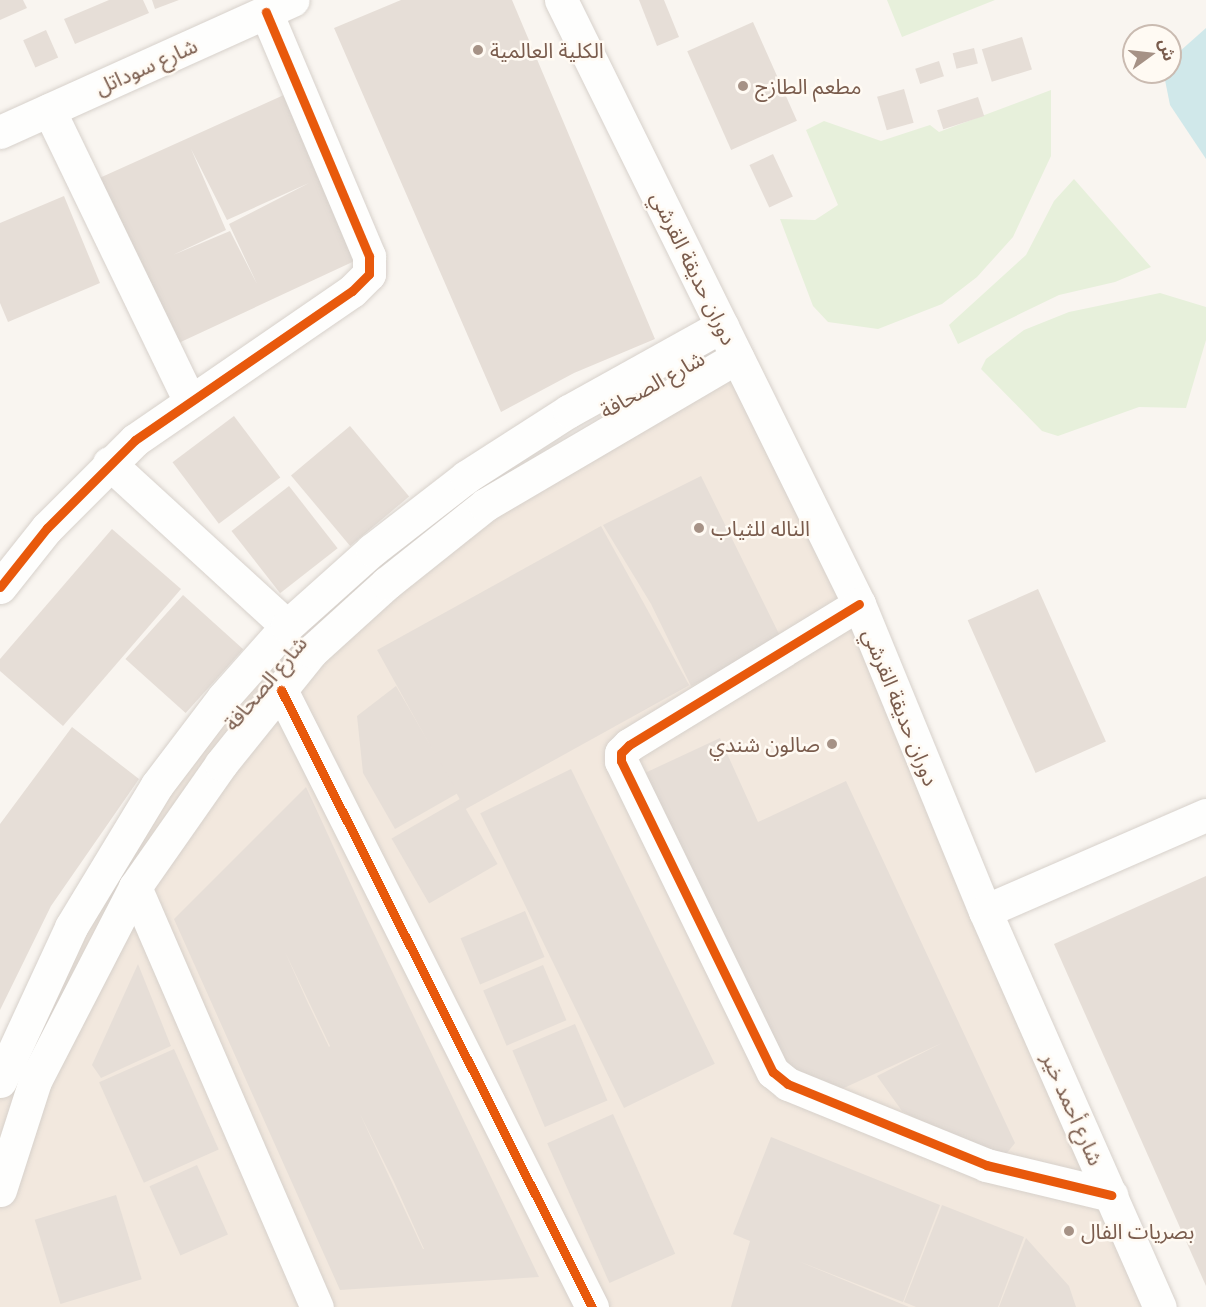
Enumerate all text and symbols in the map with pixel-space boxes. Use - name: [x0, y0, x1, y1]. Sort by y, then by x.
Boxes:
- north arrow: [1122, 24, 1182, 84]
- street label: شارع سوداتل: [91, 32, 201, 100]
- place label: الكلية العالمية: [490, 37, 604, 63]
- text: ش: [1155, 37, 1180, 63]
- marker: الكلية العالمية: [471, 43, 485, 57]
- place label: مطعم الطازج: [755, 73, 862, 99]
- marker: مطعم الطازج: [736, 79, 750, 93]
- street label: دوران حديقة القرشي: [646, 187, 742, 349]
- street label: شارع الصحافة: [595, 345, 709, 423]
- place label: الناله للثياب: [711, 515, 810, 541]
- marker: الناله للثياب: [692, 521, 706, 535]
- street label: دوران حديقة القرشي: [858, 625, 944, 789]
- street label: شارع الصحافة: [218, 631, 312, 735]
- place label: صالون شندي: [709, 731, 820, 757]
- marker: صالون شندي: [825, 737, 839, 751]
- street label: شارع أحمد خير: [1037, 1049, 1109, 1169]
- place label: بصريات الفال: [1081, 1218, 1194, 1244]
- marker: بصريات الفال: [1062, 1224, 1076, 1238]

